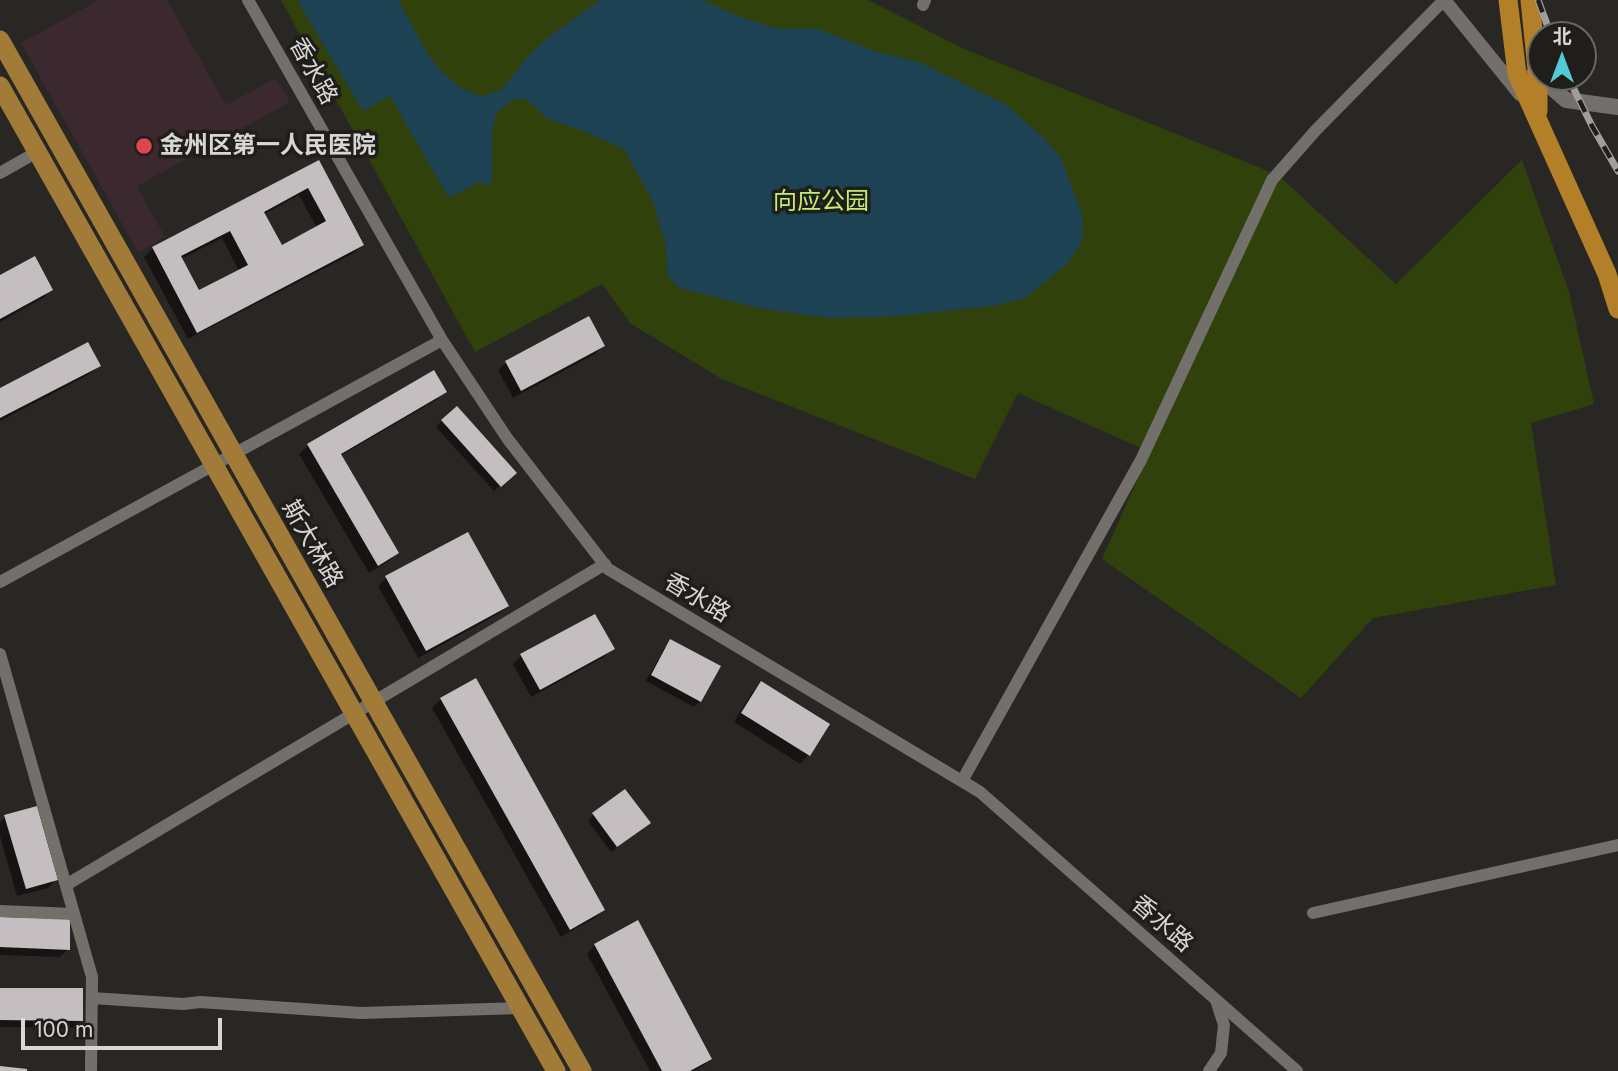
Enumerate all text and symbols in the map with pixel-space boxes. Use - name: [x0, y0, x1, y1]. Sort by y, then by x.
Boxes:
- north arrow: [1527, 21, 1597, 91]
- text: 北: [1552, 25, 1572, 48]
- street label: 香水路: [283, 33, 343, 109]
- place label: 金州区第一人民医院: [160, 132, 376, 160]
- marker: 金州区第一人民医院: [134, 136, 154, 156]
- park label: 向应公园: [773, 188, 869, 216]
- street label: 斯大林路: [276, 495, 348, 593]
- street label: 香水路: [659, 567, 735, 629]
- street label: 香水路: [1125, 890, 1199, 958]
- scale bar: [24, 1004, 226, 1048]
- text: 100 m: [34, 1017, 93, 1042]

